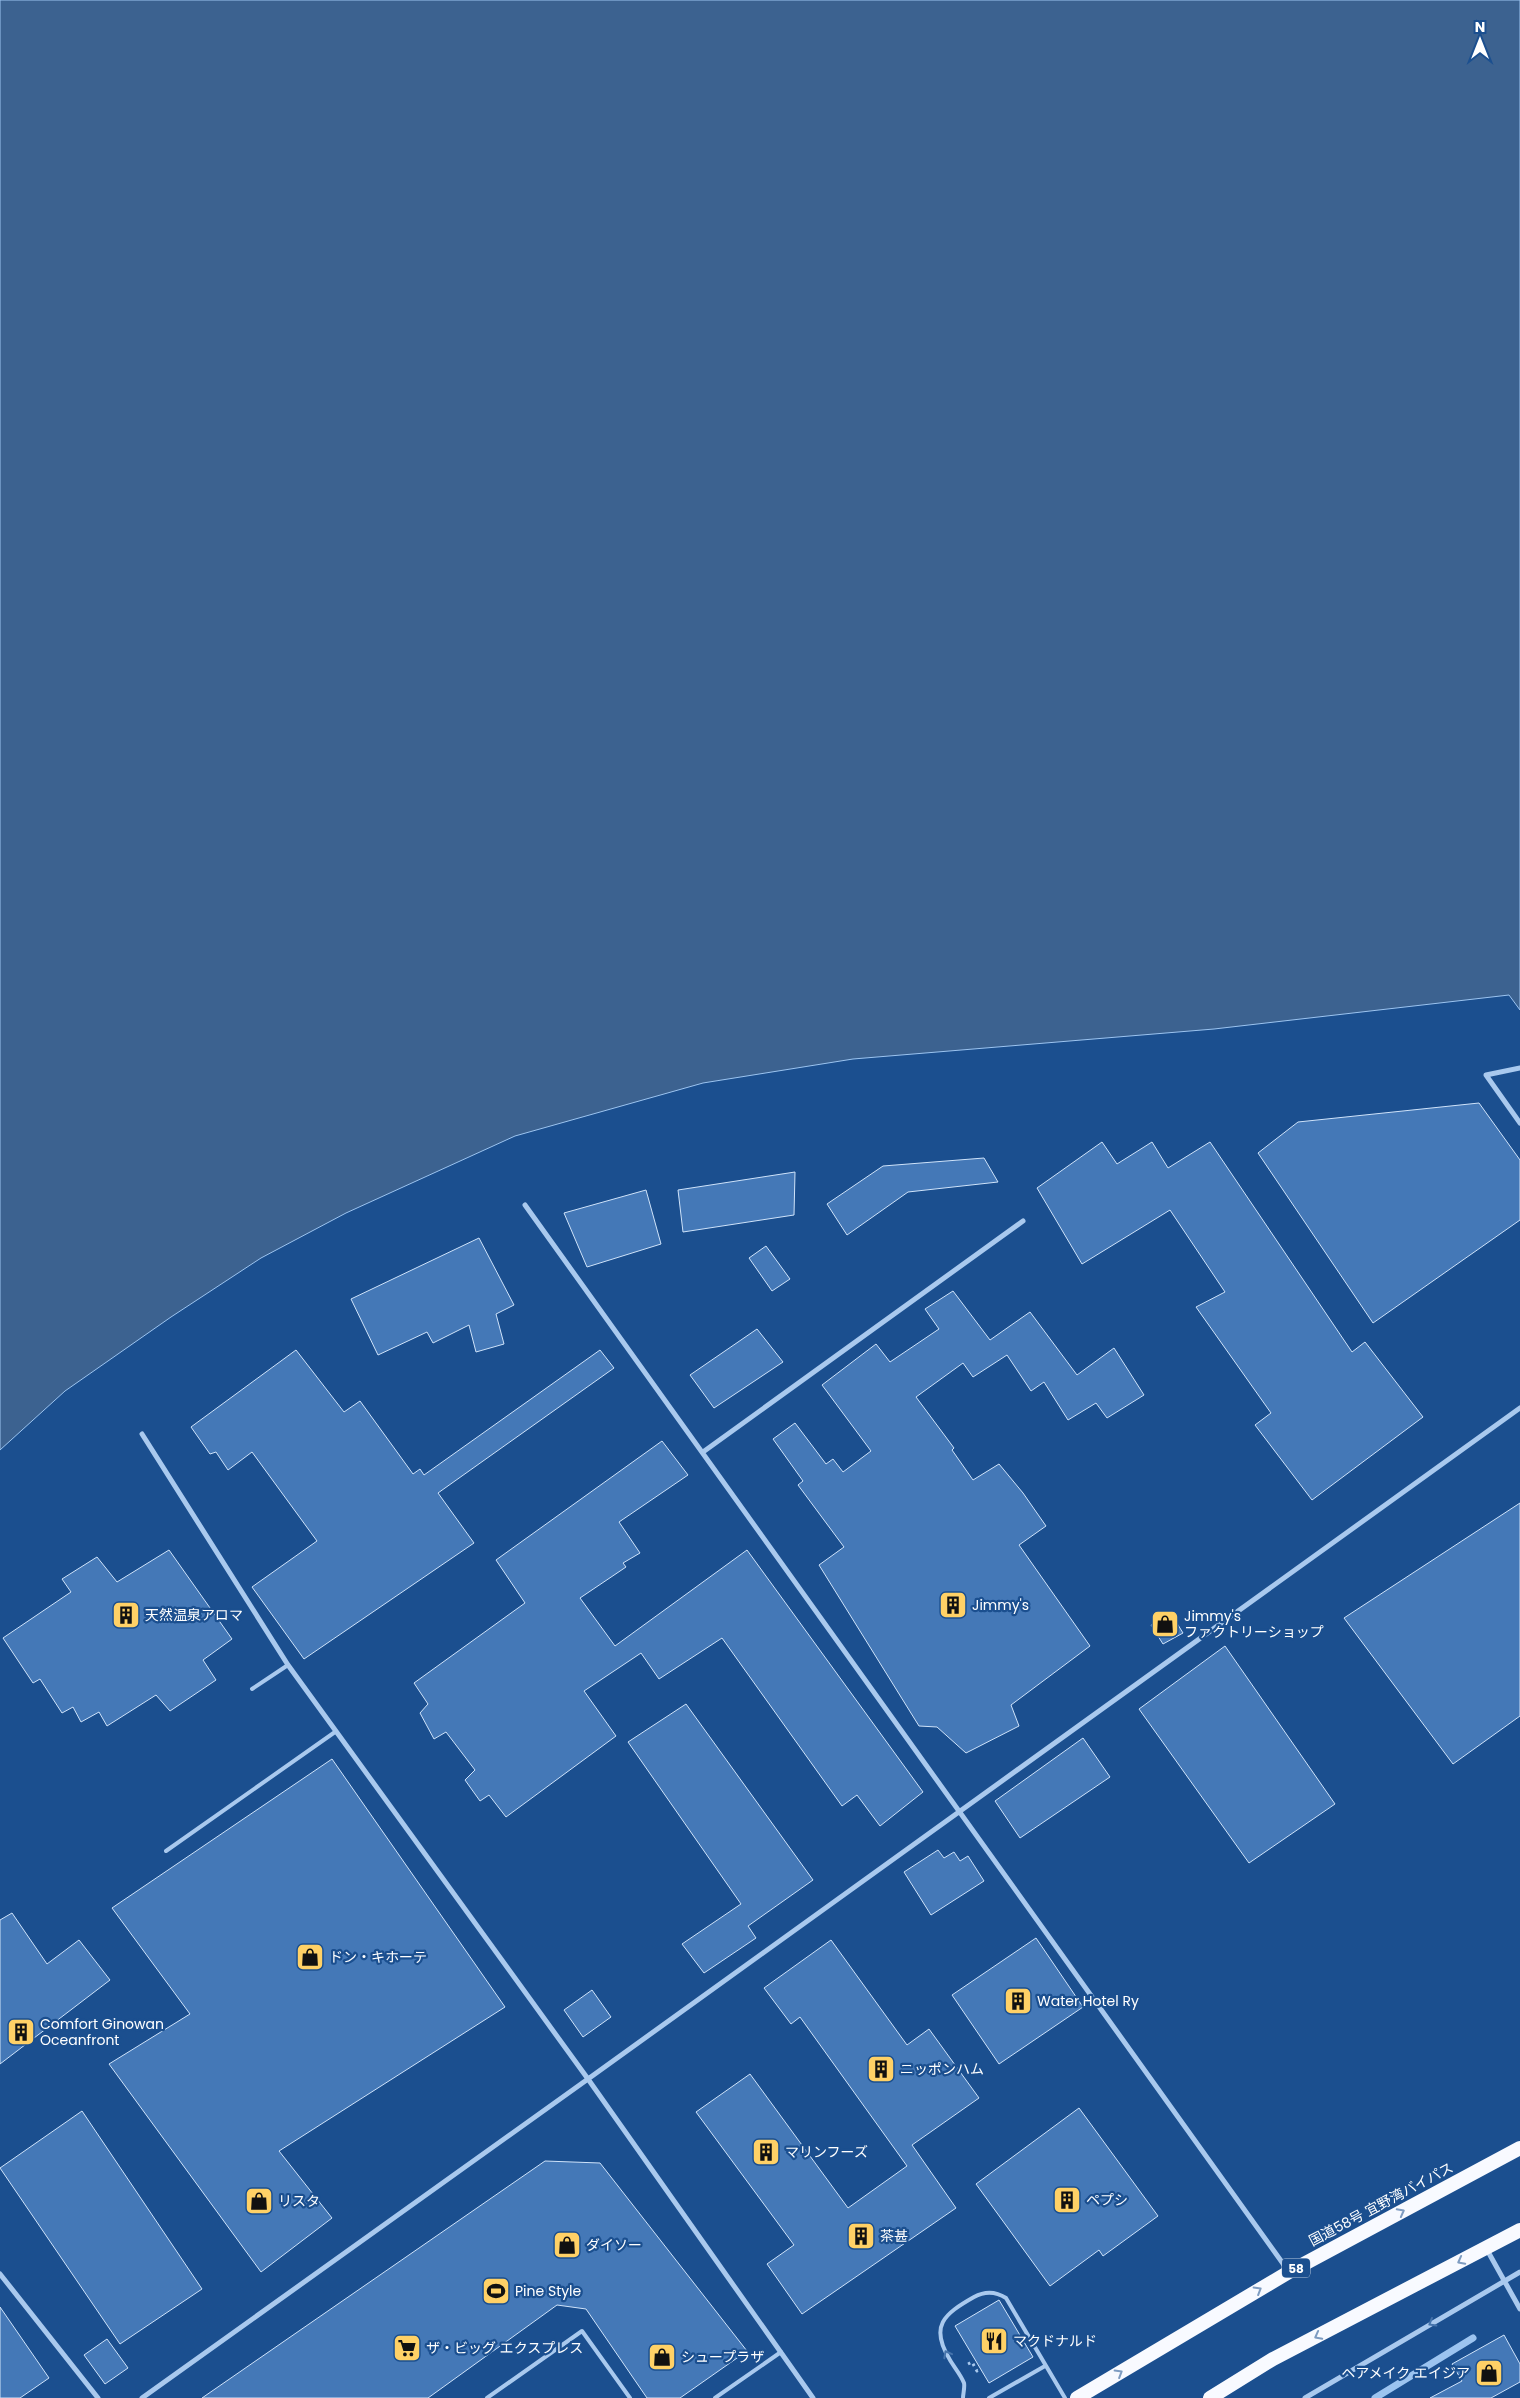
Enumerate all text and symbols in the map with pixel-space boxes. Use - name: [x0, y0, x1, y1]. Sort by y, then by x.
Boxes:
- north arrow: [1455, 15, 1505, 65]
- text: N: [1475, 17, 1485, 37]
- building icon: Jimmy's: [938, 1590, 968, 1620]
- place label: Jimmy's: [972, 1595, 1029, 1615]
- building icon: 天然温泉アロマ: [111, 1600, 141, 1630]
- place label: 天然温泉アロマ: [145, 1605, 243, 1625]
- place label: Jimmy's ファクトリーショップ: [1184, 1606, 1324, 1642]
- shop icon: Jimmy's ファクトリーショップ: [1150, 1609, 1180, 1639]
- shop icon: ドン・キホーテ: [295, 1942, 325, 1972]
- place label: ドン・キホーテ: [329, 1947, 427, 1967]
- building icon: Water Hotel Ry: [1003, 1986, 1033, 2016]
- place label: Water Hotel Ry: [1037, 1991, 1139, 2011]
- place label: Comfort Ginowan Oceanfront: [40, 2014, 164, 2050]
- building icon: Comfort Ginowan Oceanfront: [6, 2017, 36, 2047]
- building icon: ニッポンハム: [866, 2054, 896, 2084]
- place label: ニッポンハム: [900, 2059, 984, 2079]
- building icon: マリンフーズ: [751, 2137, 781, 2167]
- place label: マリンフーズ: [785, 2142, 868, 2162]
- street label: 国道58号 宜野湾バイパス: [1305, 2157, 1457, 2251]
- building icon: ペプシ: [1052, 2185, 1082, 2215]
- shop icon: リスタ: [244, 2186, 274, 2216]
- place label: ペプシ: [1086, 2190, 1128, 2210]
- place label: リスタ: [278, 2191, 320, 2211]
- one-way arrow: [1396, 2208, 1405, 2218]
- building icon: 茶甚: [846, 2221, 876, 2251]
- place label: 茶甚: [880, 2226, 908, 2246]
- shop icon: ダイソー: [552, 2230, 582, 2260]
- place label: ダイソー: [586, 2235, 642, 2255]
- one-way arrow: [1458, 2254, 1467, 2264]
- road number: 58: [1282, 2258, 1310, 2278]
- sports icon: Pine Style: [481, 2276, 511, 2306]
- place label: Pine Style: [515, 2281, 582, 2301]
- one-way arrow: [1253, 2286, 1262, 2296]
- one-way arrow: [1429, 2317, 1438, 2327]
- restaurant icon: マクドナルド: [979, 2326, 1009, 2356]
- one-way arrow: [1314, 2330, 1323, 2340]
- place label: マクドナルド: [1013, 2331, 1097, 2351]
- supermarket icon: ザ・ビッグ エクスプレス: [392, 2333, 422, 2363]
- place label: ザ・ビッグ エクスプレス: [426, 2338, 583, 2358]
- shop icon: シュープラザ: [647, 2342, 677, 2372]
- place label: シュープラザ: [681, 2347, 764, 2367]
- one-way arrow: [943, 2350, 953, 2359]
- shop icon: ヘアメイク エイジア: [1474, 2358, 1504, 2388]
- place label: ヘアメイク エイジア: [1341, 2363, 1470, 2383]
- one-way arrow: [1113, 2370, 1122, 2380]

